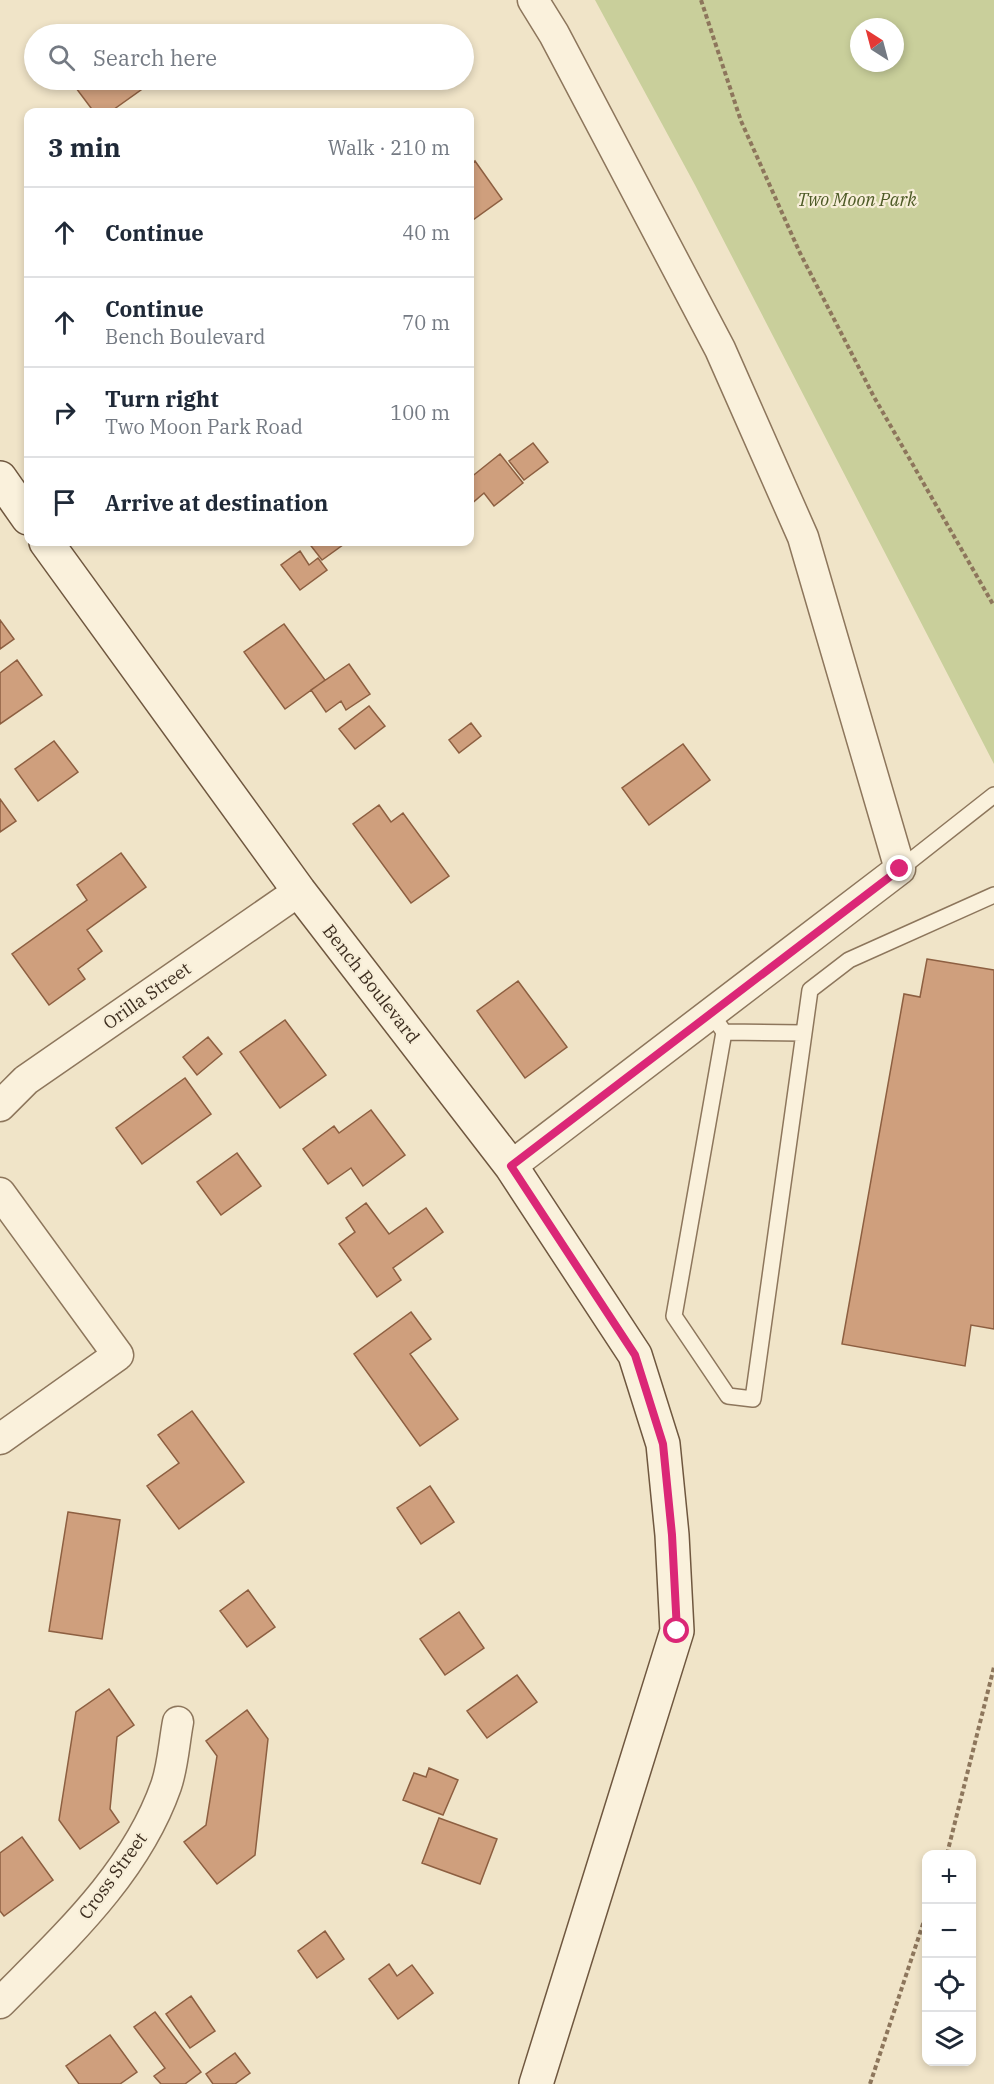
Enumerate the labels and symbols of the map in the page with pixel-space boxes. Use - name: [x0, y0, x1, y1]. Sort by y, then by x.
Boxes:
- north arrow: [850, 18, 904, 72]
- park label: Two Moon Park: [797, 188, 917, 211]
- route end: [886, 855, 912, 881]
- street label: Bench Boulevard: [318, 920, 425, 1048]
- street label: Orilla Street: [98, 957, 195, 1034]
- route start: [663, 1617, 689, 1643]
- street label: Cross Street: [73, 1828, 152, 1924]

